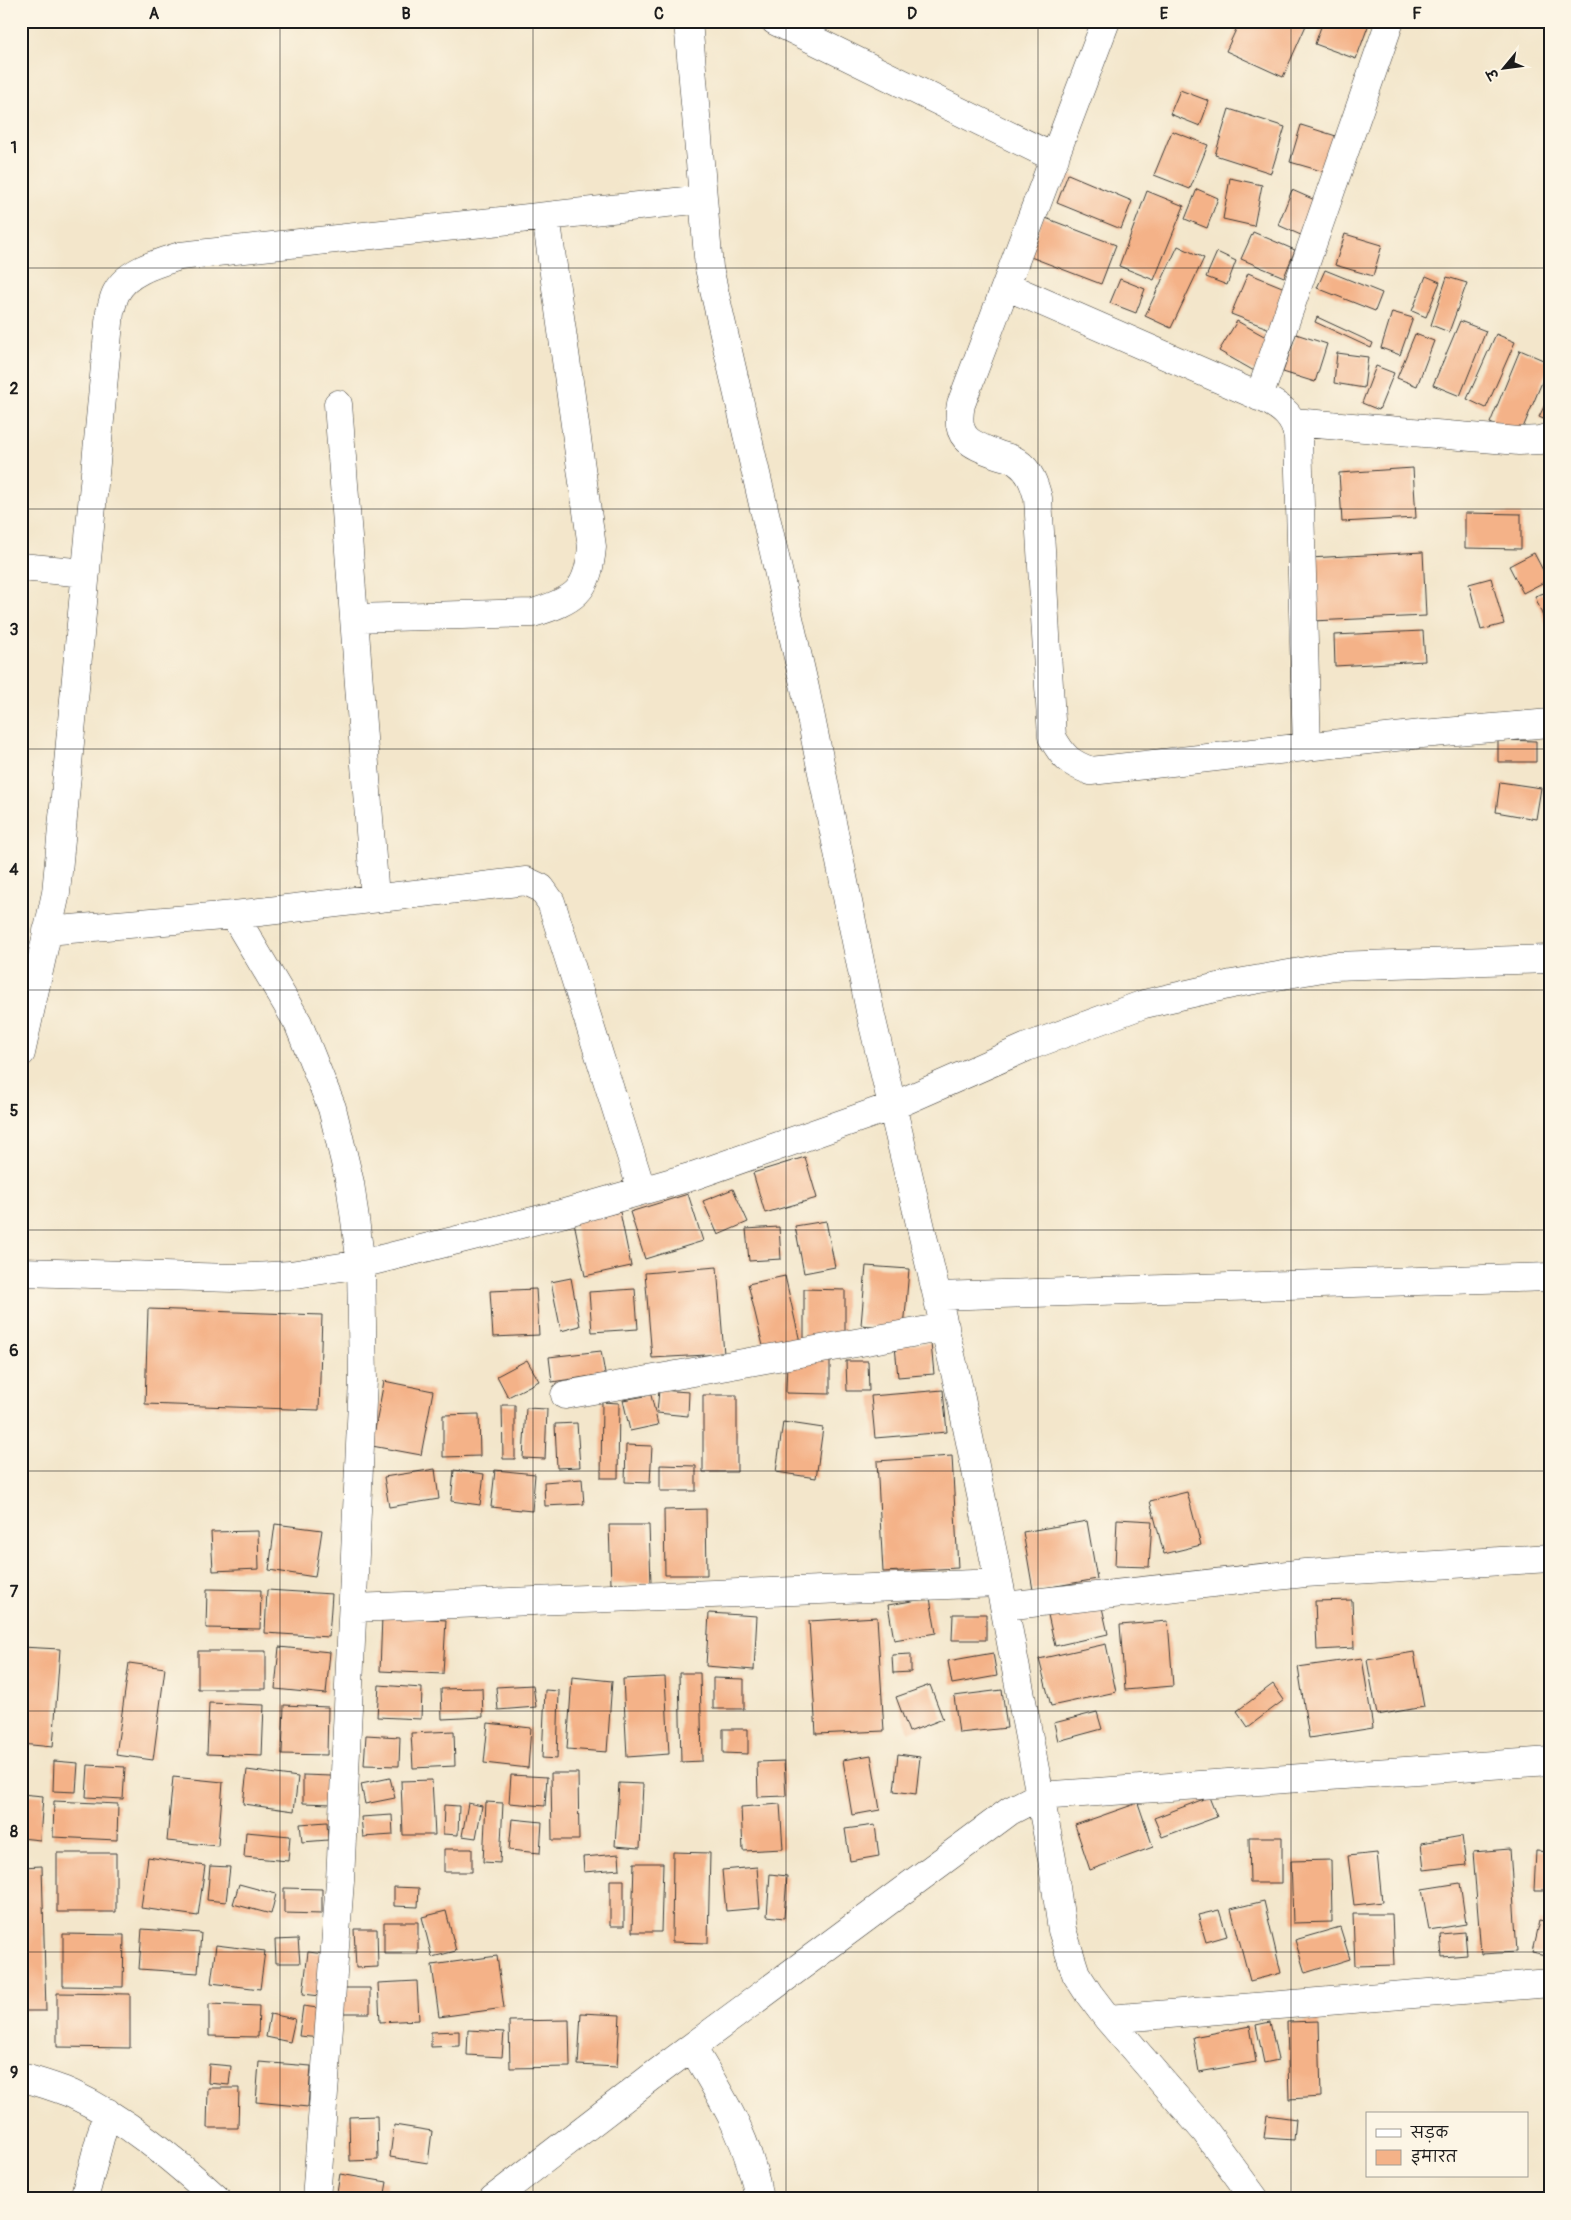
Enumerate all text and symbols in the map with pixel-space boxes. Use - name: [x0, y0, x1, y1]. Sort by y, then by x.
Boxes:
- text: A: [149, 4, 160, 24]
- text: B: [401, 4, 411, 24]
- text: C: [654, 4, 664, 24]
- text: D: [907, 4, 917, 24]
- text: E: [1160, 4, 1169, 24]
- text: F: [1412, 4, 1422, 24]
- north arrow: [1478, 42, 1528, 92]
- text: उ: [1483, 64, 1504, 84]
- text: 1: [11, 138, 17, 158]
- text: 2: [10, 379, 19, 399]
- text: 3: [10, 620, 19, 640]
- text: 4: [9, 860, 19, 880]
- text: 5: [10, 1101, 19, 1121]
- text: 6: [9, 1341, 19, 1361]
- text: 7: [10, 1582, 19, 1602]
- text: 8: [10, 1822, 18, 1842]
- text: 9: [10, 2063, 18, 2083]
- legend: [1366, 2112, 1528, 2178]
- text: सड़क: [1410, 2124, 1449, 2143]
- text: इमारत: [1411, 2148, 1458, 2167]

